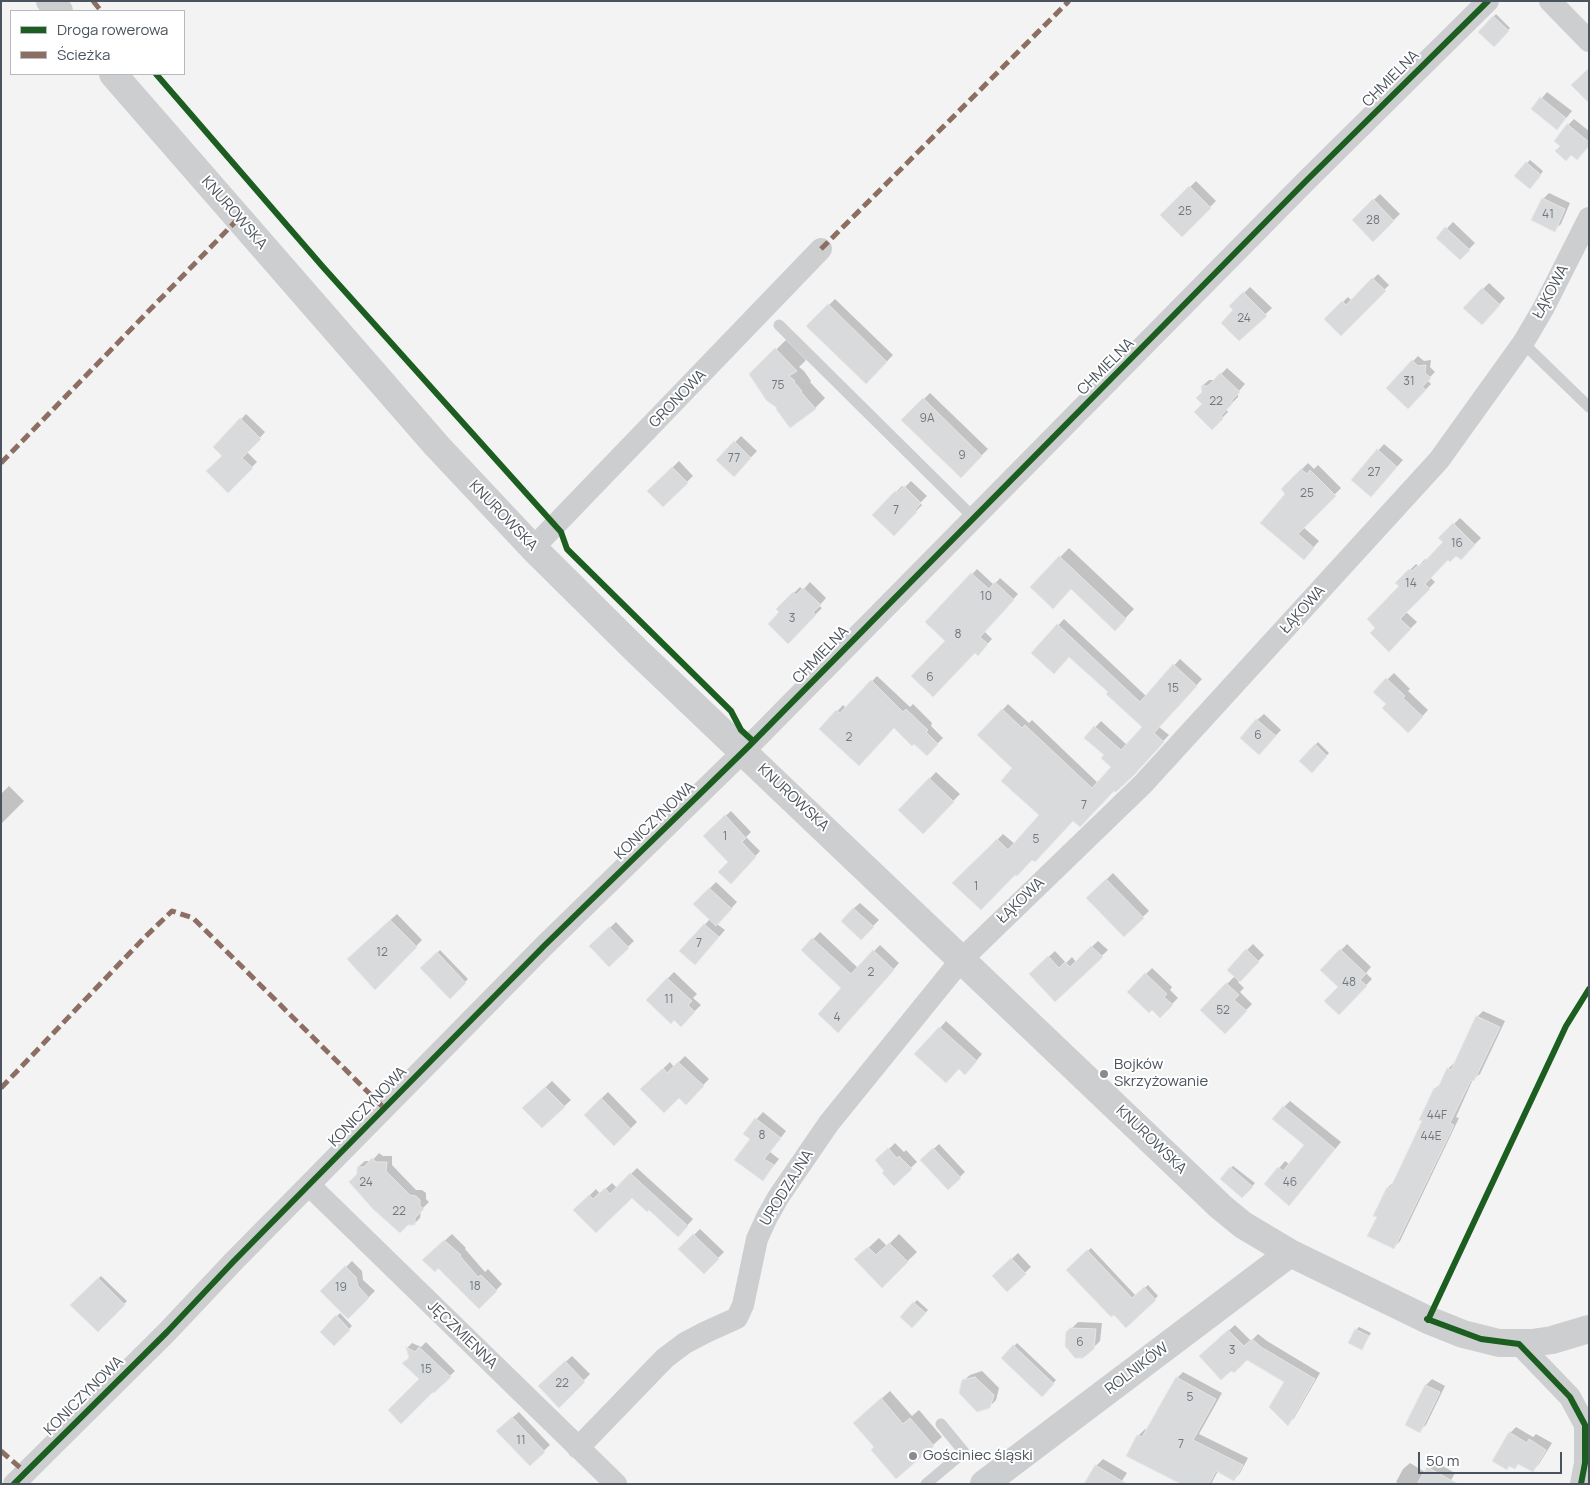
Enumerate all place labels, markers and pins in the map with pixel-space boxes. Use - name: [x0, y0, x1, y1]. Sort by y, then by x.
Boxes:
- place label: Bojków Skrzyżowanie: [1114, 1056, 1208, 1091]
- marker: Bojków Skrzyżowanie: [1098, 1068, 1110, 1080]
- place label: Gościniec śląski: [923, 1447, 1033, 1465]
- marker: Gościniec śląski: [907, 1450, 919, 1462]

